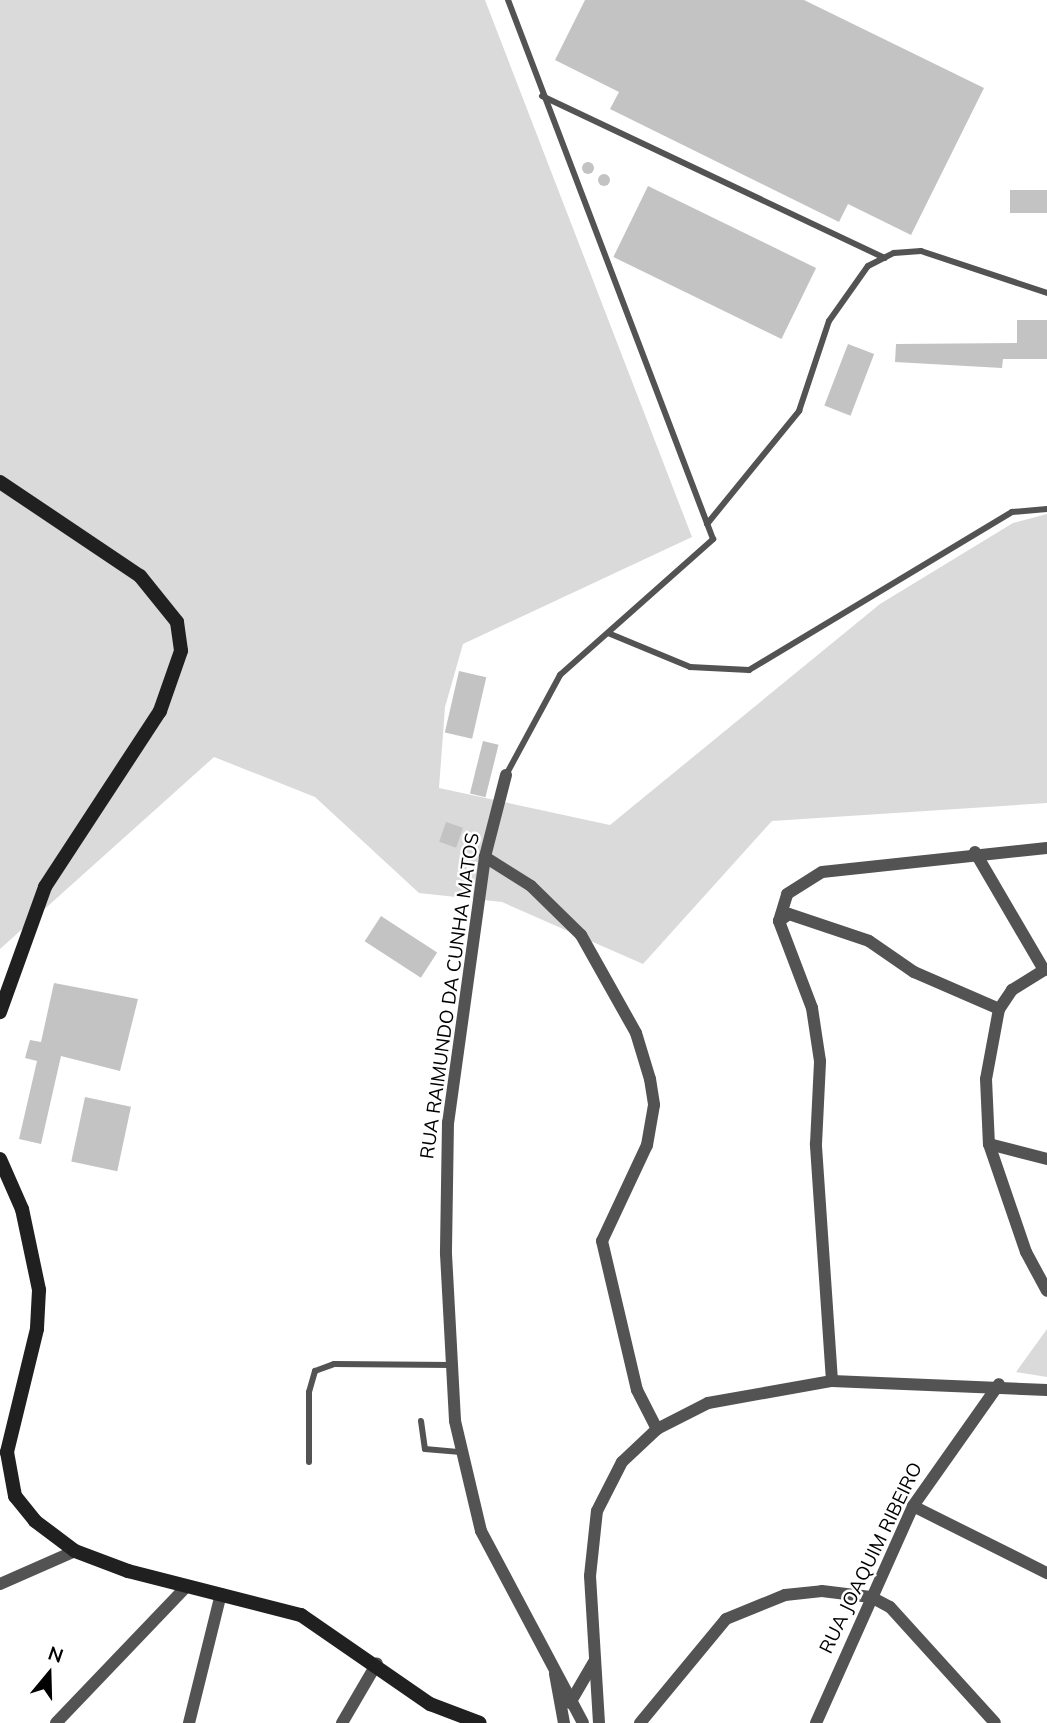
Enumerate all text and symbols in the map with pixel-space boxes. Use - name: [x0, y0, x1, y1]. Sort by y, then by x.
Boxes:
- street label: RUA RAIMUNDO DA CUNHA MATOS: [416, 831, 484, 1161]
- street label: RUA JOAQUIM RIBEIRO: [815, 1459, 927, 1657]
- north arrow: [14, 1639, 84, 1709]
- text: N: [45, 1640, 67, 1668]

